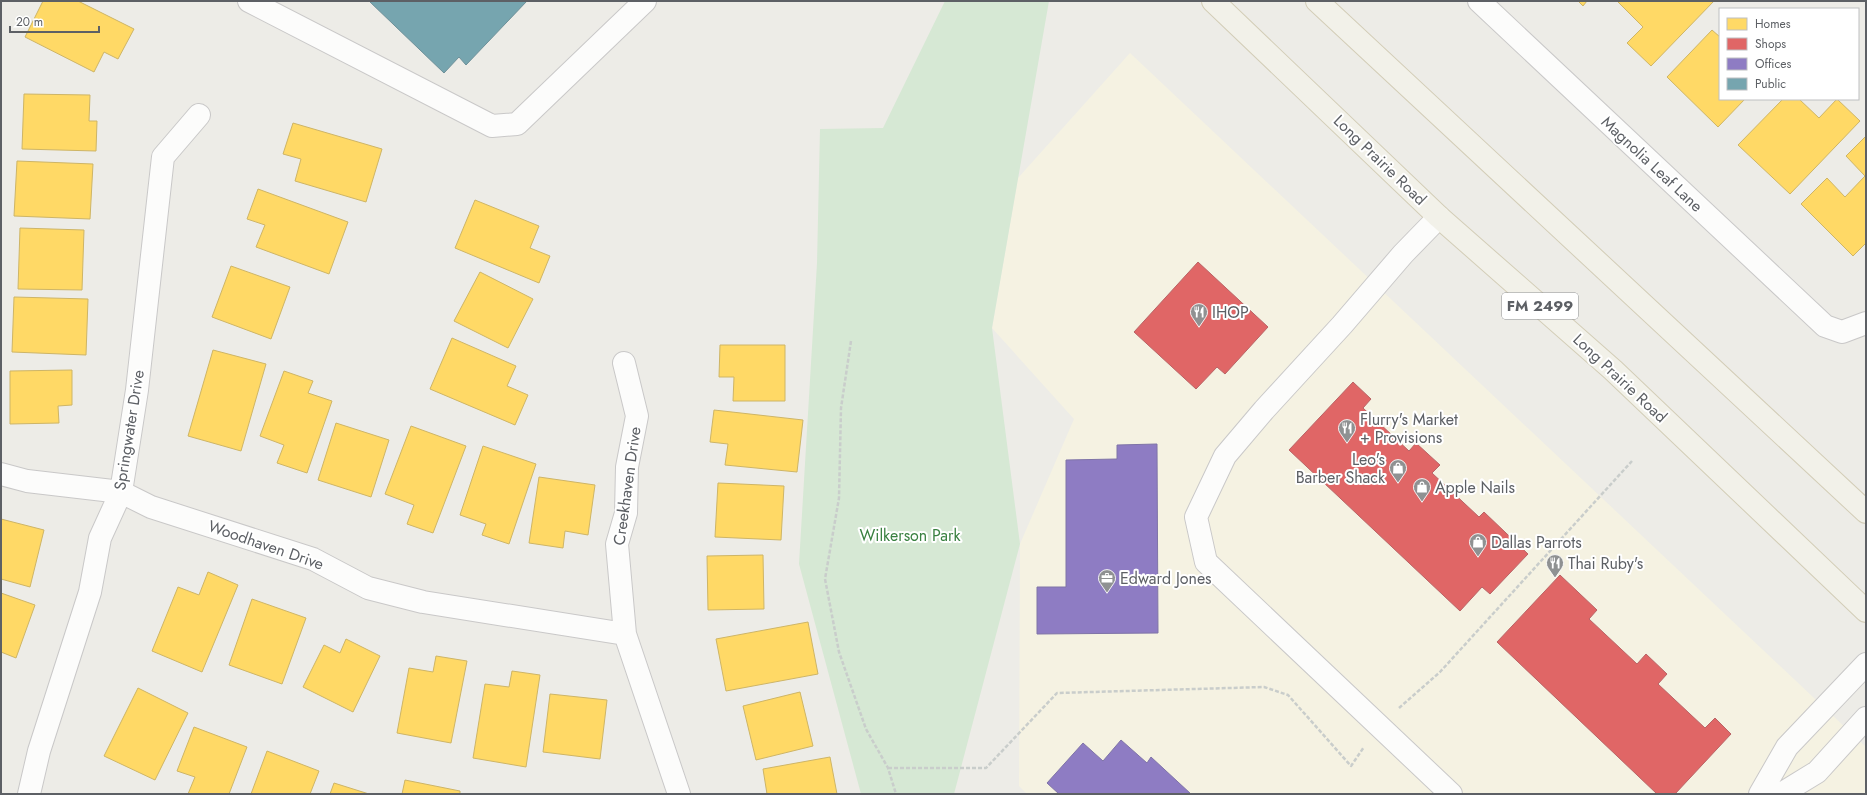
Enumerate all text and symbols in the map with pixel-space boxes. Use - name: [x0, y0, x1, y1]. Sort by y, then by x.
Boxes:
- scale bar: [10, 8, 99, 34]
- legend: [1719, 8, 1859, 100]
- text: 20 m: [16, 13, 43, 31]
- text: Homes: [1755, 15, 1791, 33]
- text: Shops: [1755, 35, 1786, 53]
- text: Offices: [1755, 55, 1791, 73]
- text: Public: [1755, 75, 1786, 93]
- street label: Long Prairie Road: [1328, 110, 1432, 210]
- street label: Magnolia Leaf Lane: [1596, 111, 1708, 217]
- road number: FM 2499: [1502, 293, 1578, 319]
- place label: IHOP: [1212, 301, 1249, 324]
- restaurant icon: IHOP: [1189, 302, 1209, 327]
- street label: Long Prairie Road: [1568, 328, 1672, 428]
- street label: Springwater Drive: [108, 368, 150, 492]
- place label: Flurry's Market + Provisions: [1360, 408, 1458, 449]
- restaurant icon: Flurry's Market + Provisions: [1337, 418, 1357, 443]
- street label: Creekhaven Drive: [607, 425, 647, 547]
- place label: Leo's Barber Shack: [1296, 448, 1386, 489]
- shop icon: Leo's Barber Shack: [1388, 458, 1408, 483]
- place label: Apple Nails: [1435, 476, 1515, 499]
- shop icon: Apple Nails: [1412, 477, 1432, 502]
- street label: Woodhaven Drive: [205, 514, 327, 576]
- park label: Wilkerson Park: [859, 524, 962, 547]
- place label: Dallas Parrots: [1491, 531, 1582, 554]
- shop icon: Dallas Parrots: [1468, 532, 1488, 557]
- place label: Thai Ruby's: [1568, 552, 1643, 575]
- restaurant icon: Thai Ruby's: [1545, 553, 1565, 578]
- place label: Edward Jones: [1120, 567, 1212, 590]
- office icon: Edward Jones: [1097, 568, 1117, 593]

